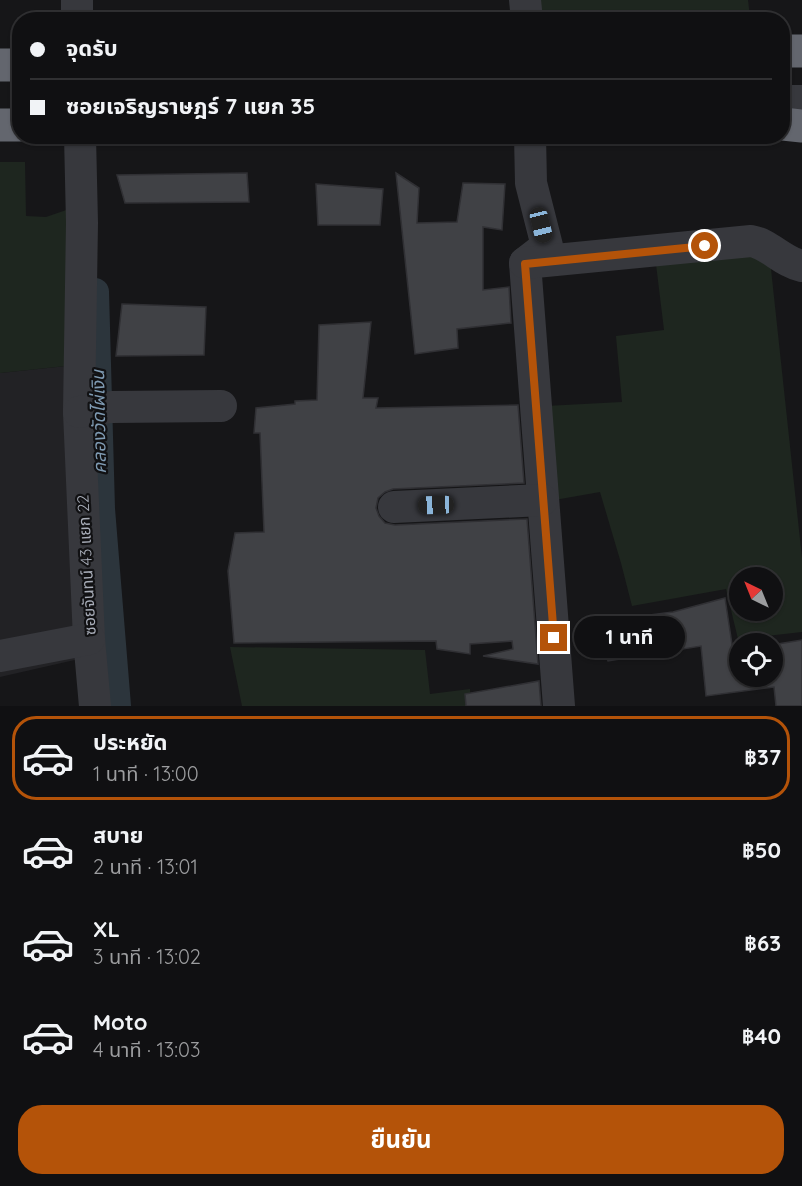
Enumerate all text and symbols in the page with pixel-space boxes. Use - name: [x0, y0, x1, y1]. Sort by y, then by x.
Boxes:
- text: จุดรับ: [66, 34, 118, 62]
- text: ซอยเจริญราษฎร์ 7 แยก 35: [66, 92, 315, 120]
- car: [528, 205, 554, 245]
- route start: [691, 232, 718, 259]
- water label: คลองวัดไผ่เงิน: [86, 369, 111, 474]
- street label: ซอยจันทน์ 43 แยก 22: [72, 494, 100, 636]
- car: [418, 495, 454, 515]
- north arrow: [729, 567, 783, 621]
- map controls: [729, 567, 783, 687]
- callout: 1 นาที: [575, 617, 686, 659]
- route end: [540, 624, 567, 651]
- text: 1 นาที: [606, 624, 653, 649]
- button: locate: [729, 633, 783, 687]
- text: ประหยัด: [93, 728, 168, 756]
- icon: car: [21, 731, 75, 785]
- text: ฿37: [744, 743, 781, 771]
- text: 1 นาที · 13:00: [93, 761, 199, 786]
- text: สบาย: [93, 821, 143, 849]
- icon: car: [21, 824, 75, 878]
- text: ฿50: [742, 836, 781, 864]
- text: 2 นาที · 13:01: [93, 854, 198, 879]
- text: XL: [93, 915, 120, 943]
- icon: car: [21, 917, 75, 971]
- text: ฿63: [744, 929, 781, 957]
- text: 3 นาที · 13:02: [93, 944, 201, 969]
- text: Moto: [93, 1008, 147, 1036]
- icon: car: [21, 1010, 75, 1064]
- text: ฿40: [742, 1022, 781, 1050]
- text: 4 นาที · 13:03: [93, 1037, 200, 1062]
- button: ยืนยัน: [18, 1105, 784, 1174]

